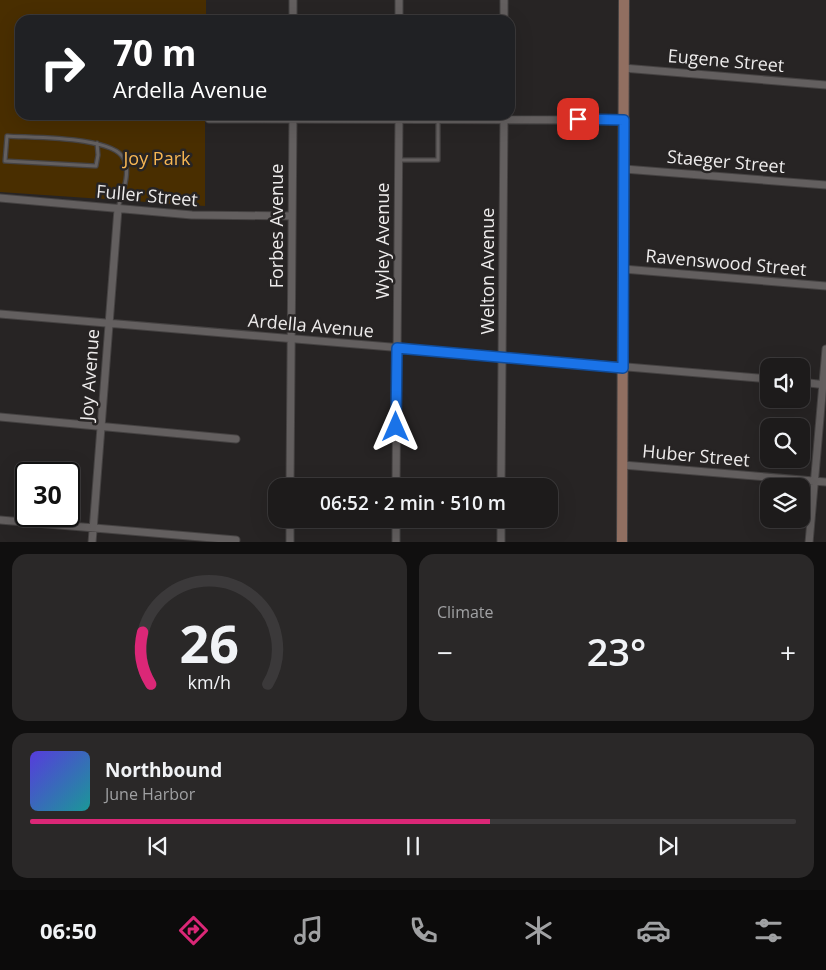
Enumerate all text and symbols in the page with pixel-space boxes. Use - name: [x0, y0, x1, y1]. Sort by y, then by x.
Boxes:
- text: 70 m: [113, 29, 196, 76]
- icon: right: [30, 35, 95, 100]
- street label: Eugene Street: [667, 43, 785, 77]
- text: Ardella Avenue: [113, 74, 267, 104]
- pin: [557, 98, 599, 140]
- icon: arrive: [564, 105, 592, 133]
- street label: Staeger Street: [666, 144, 786, 178]
- park label: Joy Park: [122, 146, 191, 170]
- street label: Forbes Avenue: [264, 164, 288, 288]
- street label: Fuller Street: [95, 179, 199, 211]
- street label: Wyley Avenue: [370, 183, 394, 299]
- street label: Welton Avenue: [475, 208, 499, 334]
- street label: Ravenswood Street: [645, 243, 808, 281]
- street label: Ardella Avenue: [247, 308, 375, 342]
- street label: Joy Avenue: [74, 328, 104, 424]
- map controls: [760, 358, 810, 528]
- button: sound: [760, 358, 810, 408]
- position arrow: [369, 400, 421, 452]
- button: search: [760, 418, 810, 468]
- street label: Huber Street: [641, 438, 751, 472]
- speed limit sign: 30: [15, 462, 80, 527]
- button: layers: [760, 478, 810, 528]
- text: 06:52 · 2 min · 510 m: [320, 490, 506, 516]
- text: Climate: [437, 601, 494, 623]
- text: 26: [180, 607, 239, 678]
- text: 23°: [587, 625, 646, 677]
- text: −: [437, 633, 453, 671]
- text: +: [780, 633, 796, 671]
- text: km/h: [188, 670, 231, 694]
- text: Northbound: [105, 757, 222, 783]
- text: June Harbor: [105, 783, 195, 805]
- icon: previous: [144, 832, 172, 860]
- icon: pause: [399, 832, 427, 860]
- icon: next: [654, 832, 682, 860]
- icon: directions: [176, 913, 211, 948]
- icon: music: [291, 913, 326, 948]
- icon: phone: [406, 913, 441, 948]
- icon: climate: [521, 913, 556, 948]
- icon: car: [636, 913, 671, 948]
- icon: filters: [751, 913, 786, 948]
- text: 06:50: [40, 915, 97, 945]

